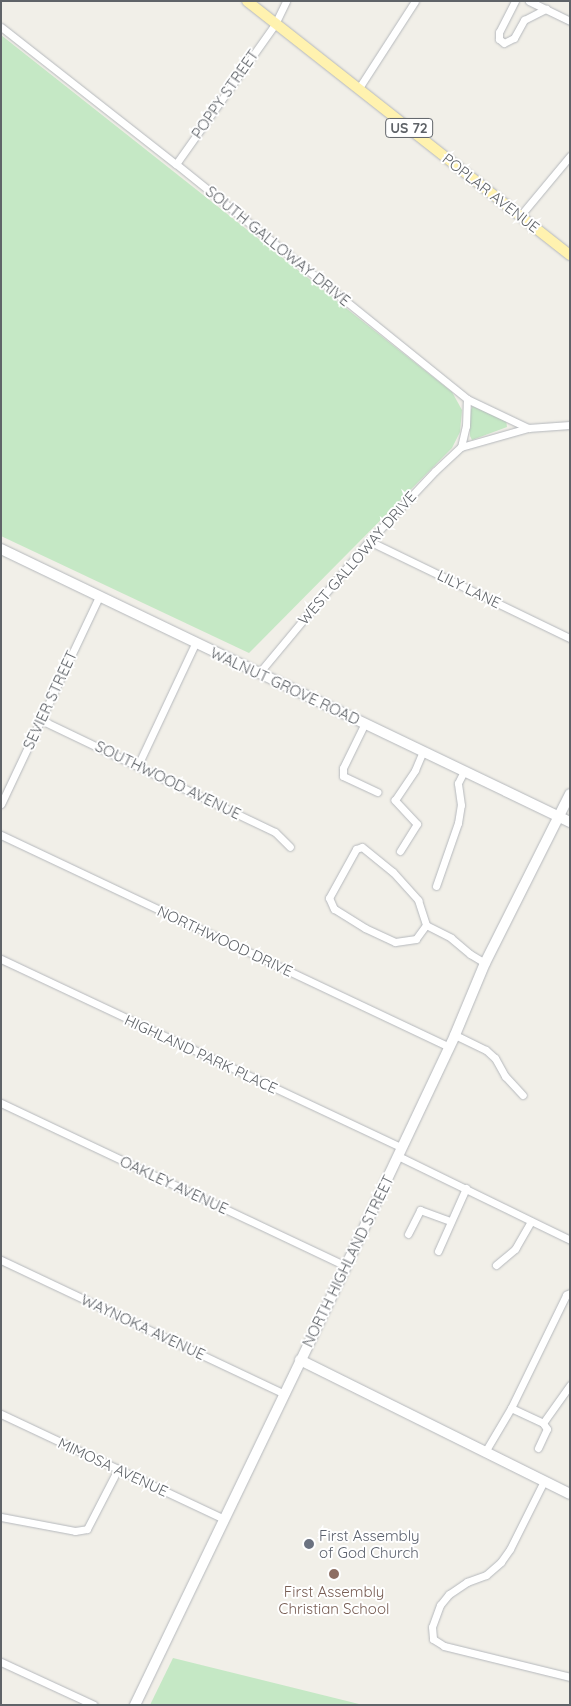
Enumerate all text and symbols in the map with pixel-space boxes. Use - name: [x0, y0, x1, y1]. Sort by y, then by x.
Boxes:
- street label: POPPY STREET: [188, 46, 262, 142]
- road number: US 72: [384, 116, 434, 140]
- street label: POPLAR AVENUE: [439, 150, 543, 236]
- street label: SOUTH GALLOWAY DRIVE: [202, 182, 354, 310]
- street label: WEST GALLOWAY DRIVE: [294, 488, 420, 628]
- street label: LILY LANE: [434, 566, 504, 612]
- street label: WALNUT GROVE ROAD: [207, 643, 363, 729]
- street label: SEVIER STREET: [19, 648, 81, 752]
- street label: SOUTHWOOD AVENUE: [92, 737, 244, 823]
- street label: NORTHWOOD DRIVE: [154, 902, 296, 980]
- street label: HIGHLAND PARK PLACE: [122, 1011, 280, 1097]
- street label: OAKLEY AVENUE: [117, 1152, 231, 1218]
- street label: NORTH HIGHLAND STREET: [298, 1172, 398, 1350]
- street label: WAYNOKA AVENUE: [78, 1290, 208, 1364]
- street label: MIMOSA AVENUE: [55, 1434, 171, 1500]
- place label: First Assembly of God Church: [319, 1526, 419, 1561]
- marker: First Assembly of God Church: [303, 1538, 315, 1550]
- marker: First Assembly Christian School: [328, 1568, 340, 1580]
- place label: First Assembly Christian School: [279, 1582, 389, 1617]

